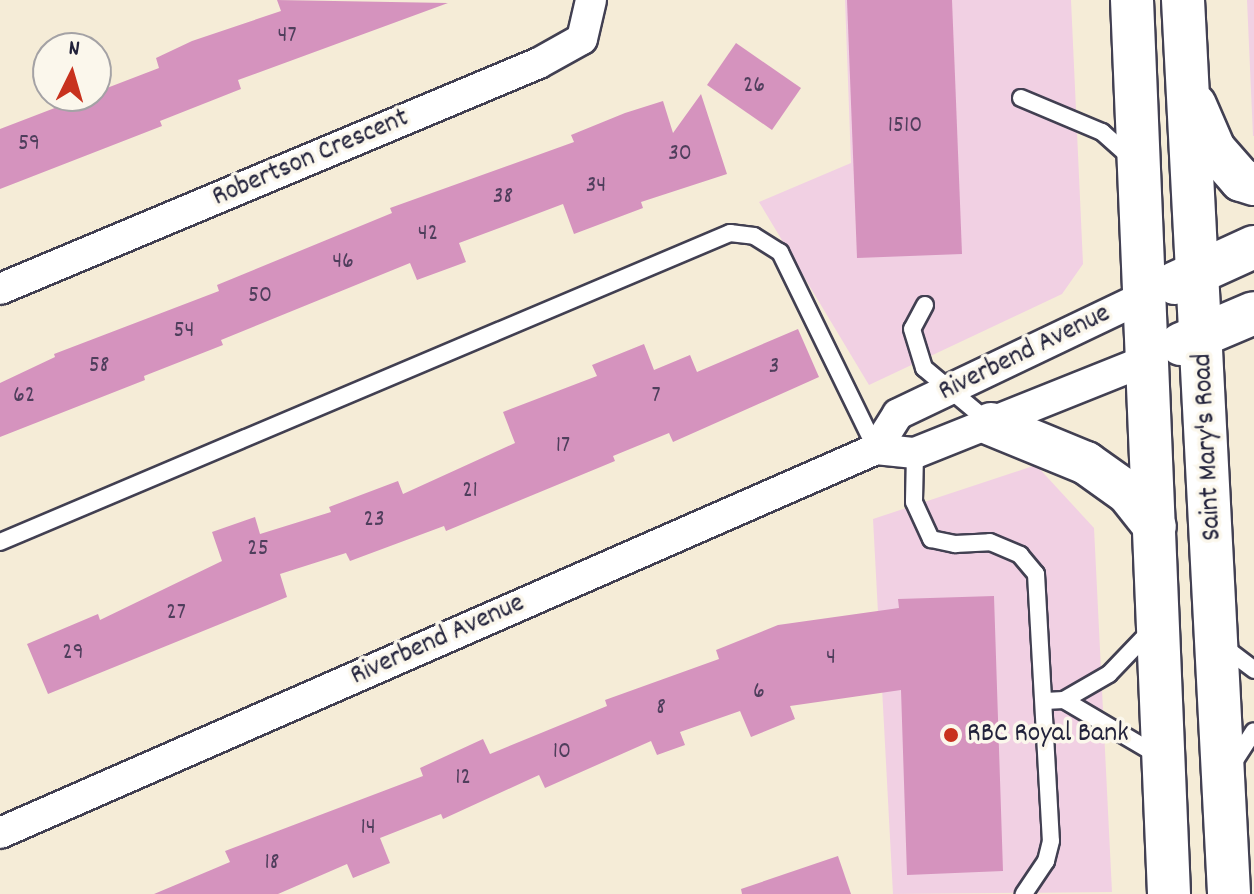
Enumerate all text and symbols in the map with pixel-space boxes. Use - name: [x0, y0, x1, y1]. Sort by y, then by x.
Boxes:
- house number: 47: [277, 23, 297, 51]
- north arrow: [32, 32, 112, 112]
- text: N: [67, 34, 81, 66]
- house number: 26: [743, 73, 765, 101]
- street label: Robertson Crescent: [208, 103, 414, 215]
- house number: 1510: [888, 113, 922, 141]
- house number: 59: [18, 131, 40, 159]
- house number: 30: [668, 141, 692, 169]
- house number: 34: [586, 173, 606, 201]
- house number: 38: [493, 184, 513, 212]
- house number: 42: [418, 221, 438, 249]
- house number: 46: [332, 249, 354, 277]
- house number: 50: [248, 283, 272, 311]
- street label: Riverbend Avenue: [934, 298, 1116, 410]
- house number: 54: [173, 318, 195, 346]
- street label: Saint Mary's Road: [1187, 352, 1231, 542]
- house number: 58: [89, 353, 109, 381]
- house number: 3: [769, 354, 779, 382]
- house number: 62: [13, 383, 35, 411]
- house number: 7: [651, 383, 661, 411]
- house number: 17: [556, 433, 570, 461]
- house number: 21: [462, 478, 478, 506]
- house number: 23: [363, 507, 385, 535]
- house number: 25: [247, 536, 269, 564]
- street label: Riverbend Avenue: [346, 588, 530, 694]
- house number: 27: [166, 600, 186, 628]
- house number: 29: [62, 640, 84, 668]
- house number: 4: [826, 645, 836, 673]
- house number: 6: [753, 679, 765, 707]
- house number: 8: [656, 695, 666, 723]
- place label: RBC Royal Bank: [967, 718, 1129, 752]
- marker: RBC Royal Bank: [942, 726, 960, 744]
- house number: 10: [553, 739, 571, 767]
- house number: 12: [455, 765, 471, 793]
- house number: 14: [360, 815, 376, 843]
- house number: 18: [265, 850, 279, 878]

